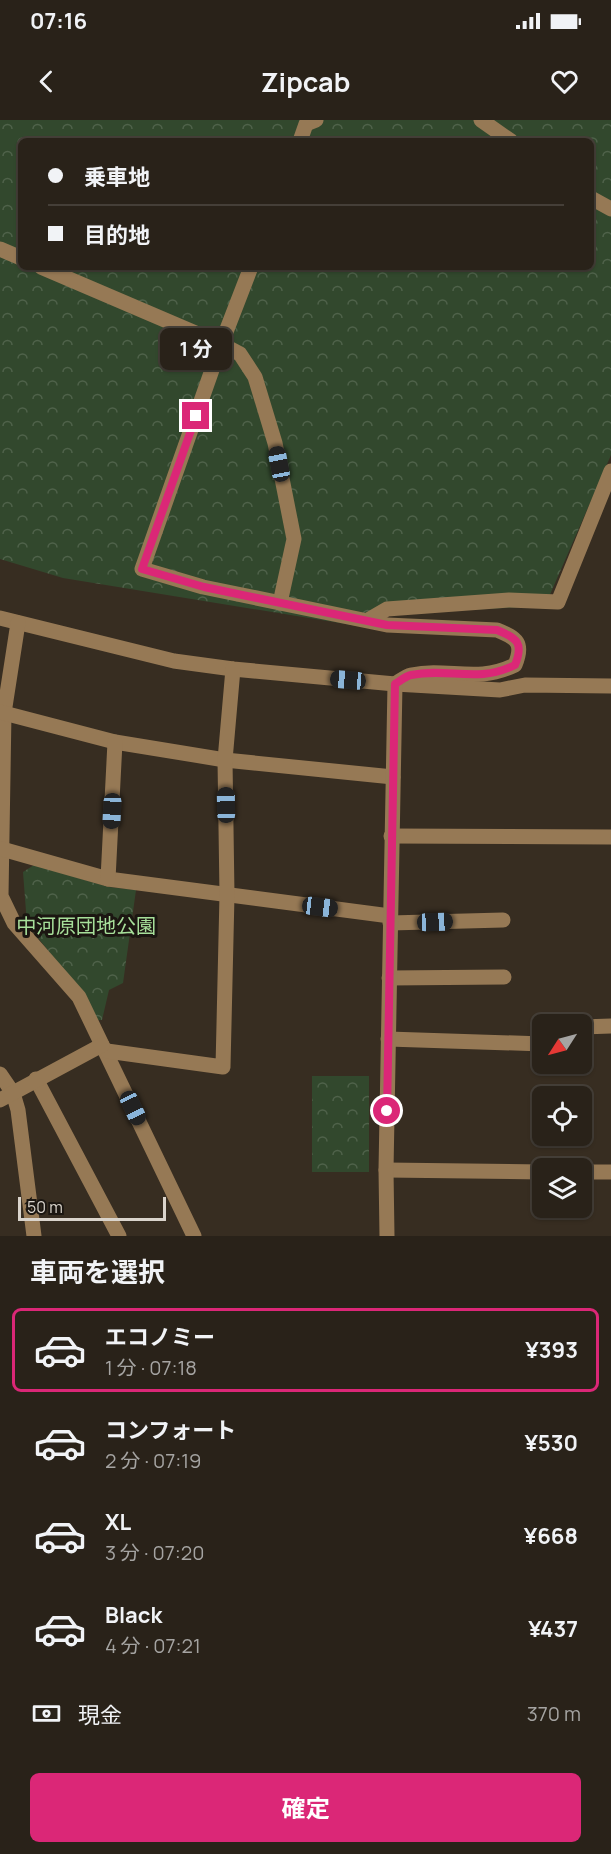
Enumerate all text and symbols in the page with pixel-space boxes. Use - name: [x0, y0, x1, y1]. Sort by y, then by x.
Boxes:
- text: 07:16: [30, 6, 87, 36]
- text: Zipcab: [261, 63, 350, 100]
- icon: back: [30, 65, 63, 98]
- icon: heart: [548, 65, 581, 98]
- text: 乗車地: [84, 162, 150, 192]
- text: 目的地: [84, 220, 150, 250]
- callout: 1 分: [160, 329, 232, 371]
- text: 1 分: [180, 335, 212, 362]
- route end: [182, 402, 209, 429]
- car: [267, 445, 291, 483]
- car: [329, 669, 367, 691]
- car: [217, 787, 235, 823]
- car: [102, 793, 122, 829]
- car: [301, 896, 339, 918]
- park label: 中河原団地公園: [16, 912, 156, 939]
- car: [417, 912, 453, 932]
- north arrow: [532, 1014, 592, 1074]
- map controls: [532, 1014, 592, 1218]
- button: locate: [532, 1086, 592, 1146]
- car: [117, 1088, 149, 1128]
- route start: [373, 1097, 400, 1124]
- button: layers: [532, 1158, 592, 1218]
- scale bar: [18, 1194, 166, 1222]
- text: 50 m: [27, 1196, 63, 1218]
- text: 車両を選択: [30, 1253, 165, 1290]
- text: エコノミー: [105, 1322, 215, 1352]
- icon: car: [33, 1323, 87, 1377]
- text: ¥393: [525, 1335, 578, 1365]
- text: 1 分 · 07:18: [105, 1354, 197, 1381]
- text: コンフォート: [105, 1415, 236, 1445]
- icon: car: [33, 1416, 87, 1470]
- text: ¥530: [524, 1428, 578, 1458]
- text: 2 分 · 07:19: [105, 1447, 201, 1474]
- text: XL: [105, 1507, 131, 1537]
- icon: car: [33, 1509, 87, 1563]
- text: ¥668: [524, 1521, 578, 1551]
- text: 3 分 · 07:20: [105, 1539, 204, 1566]
- text: Black: [105, 1600, 162, 1630]
- icon: car: [33, 1602, 87, 1656]
- text: ¥437: [528, 1614, 578, 1644]
- text: 4 分 · 07:21: [105, 1632, 201, 1659]
- icon: cash: [30, 1697, 63, 1730]
- text: 現金: [78, 1700, 122, 1730]
- text: 370 m: [527, 1700, 581, 1727]
- button: 確定: [30, 1773, 581, 1842]

